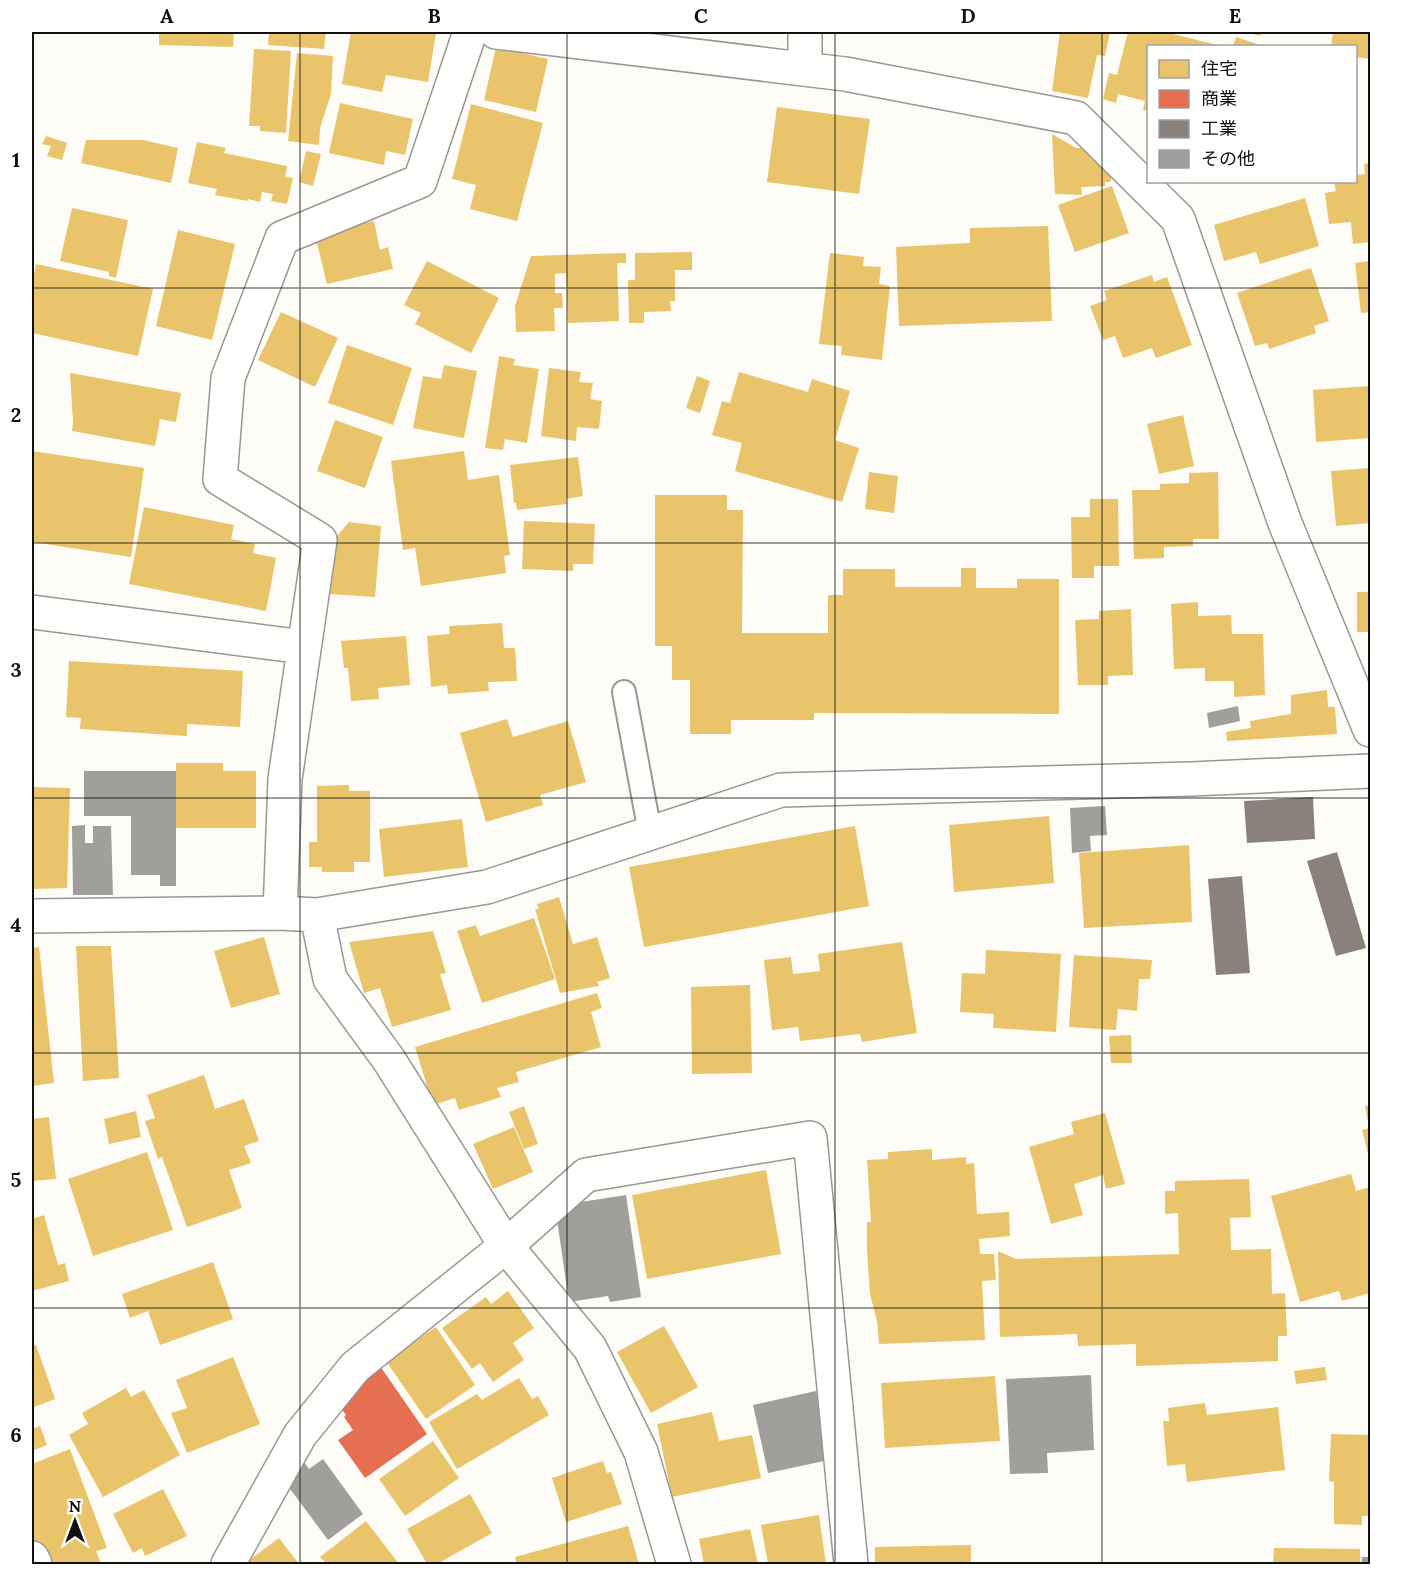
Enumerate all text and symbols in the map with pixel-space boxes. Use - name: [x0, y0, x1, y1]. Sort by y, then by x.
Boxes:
- text: A: [160, 3, 174, 28]
- text: B: [427, 3, 441, 28]
- text: C: [694, 3, 708, 28]
- text: D: [960, 3, 976, 28]
- text: E: [1229, 3, 1241, 28]
- legend: [1147, 45, 1357, 183]
- text: 住宅: [1201, 57, 1237, 80]
- text: 商業: [1201, 87, 1237, 110]
- text: 工業: [1201, 117, 1237, 140]
- text: 1: [12, 147, 20, 172]
- text: その他: [1201, 147, 1255, 170]
- text: 2: [11, 402, 21, 427]
- text: 3: [10, 657, 22, 682]
- text: 4: [11, 912, 22, 937]
- text: 5: [11, 1167, 22, 1192]
- text: 6: [10, 1422, 22, 1447]
- north arrow: [45, 1491, 105, 1551]
- text: N: [69, 1496, 81, 1516]

